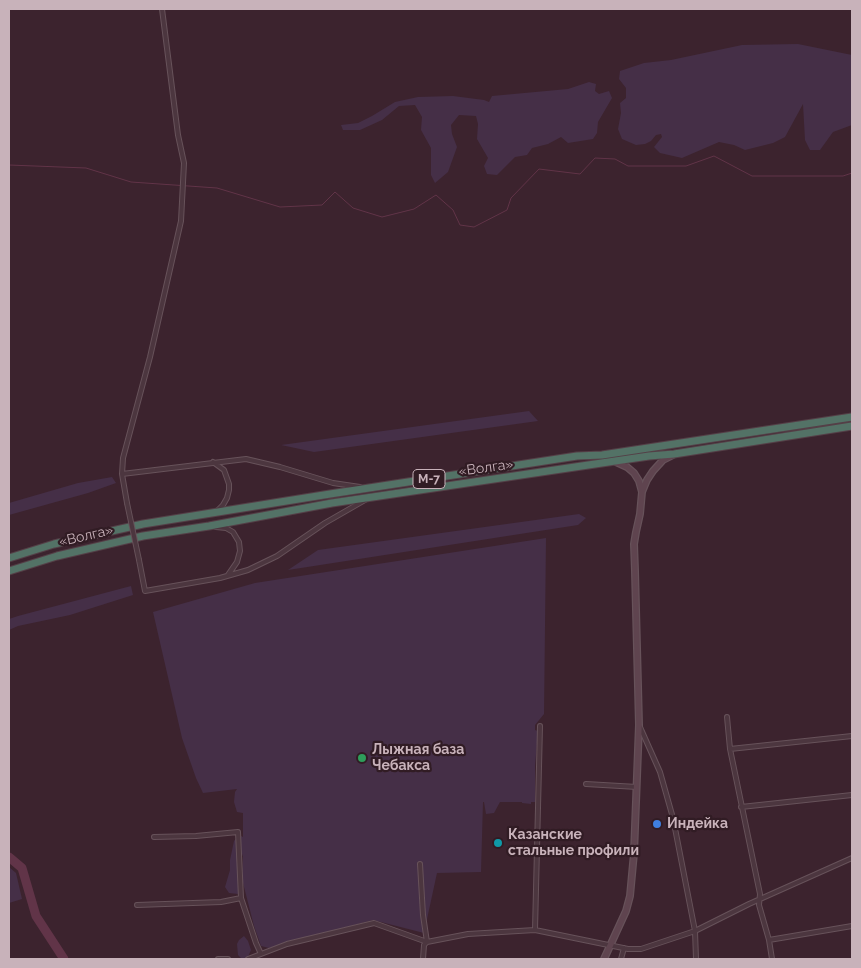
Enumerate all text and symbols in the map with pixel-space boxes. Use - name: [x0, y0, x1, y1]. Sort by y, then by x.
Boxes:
- street label: «Волга»: [458, 456, 514, 480]
- road number: М-7: [413, 469, 445, 488]
- street label: «Волга»: [57, 522, 115, 550]
- place label: Лыжная база Чебакса: [372, 742, 464, 774]
- marker: Лыжная база Чебакса: [356, 752, 368, 764]
- place label: Индейка: [667, 816, 728, 832]
- marker: Индейка: [651, 818, 663, 830]
- place label: Казанские стальные профили: [508, 827, 639, 860]
- marker: Казанские стальные профили: [492, 837, 504, 849]

